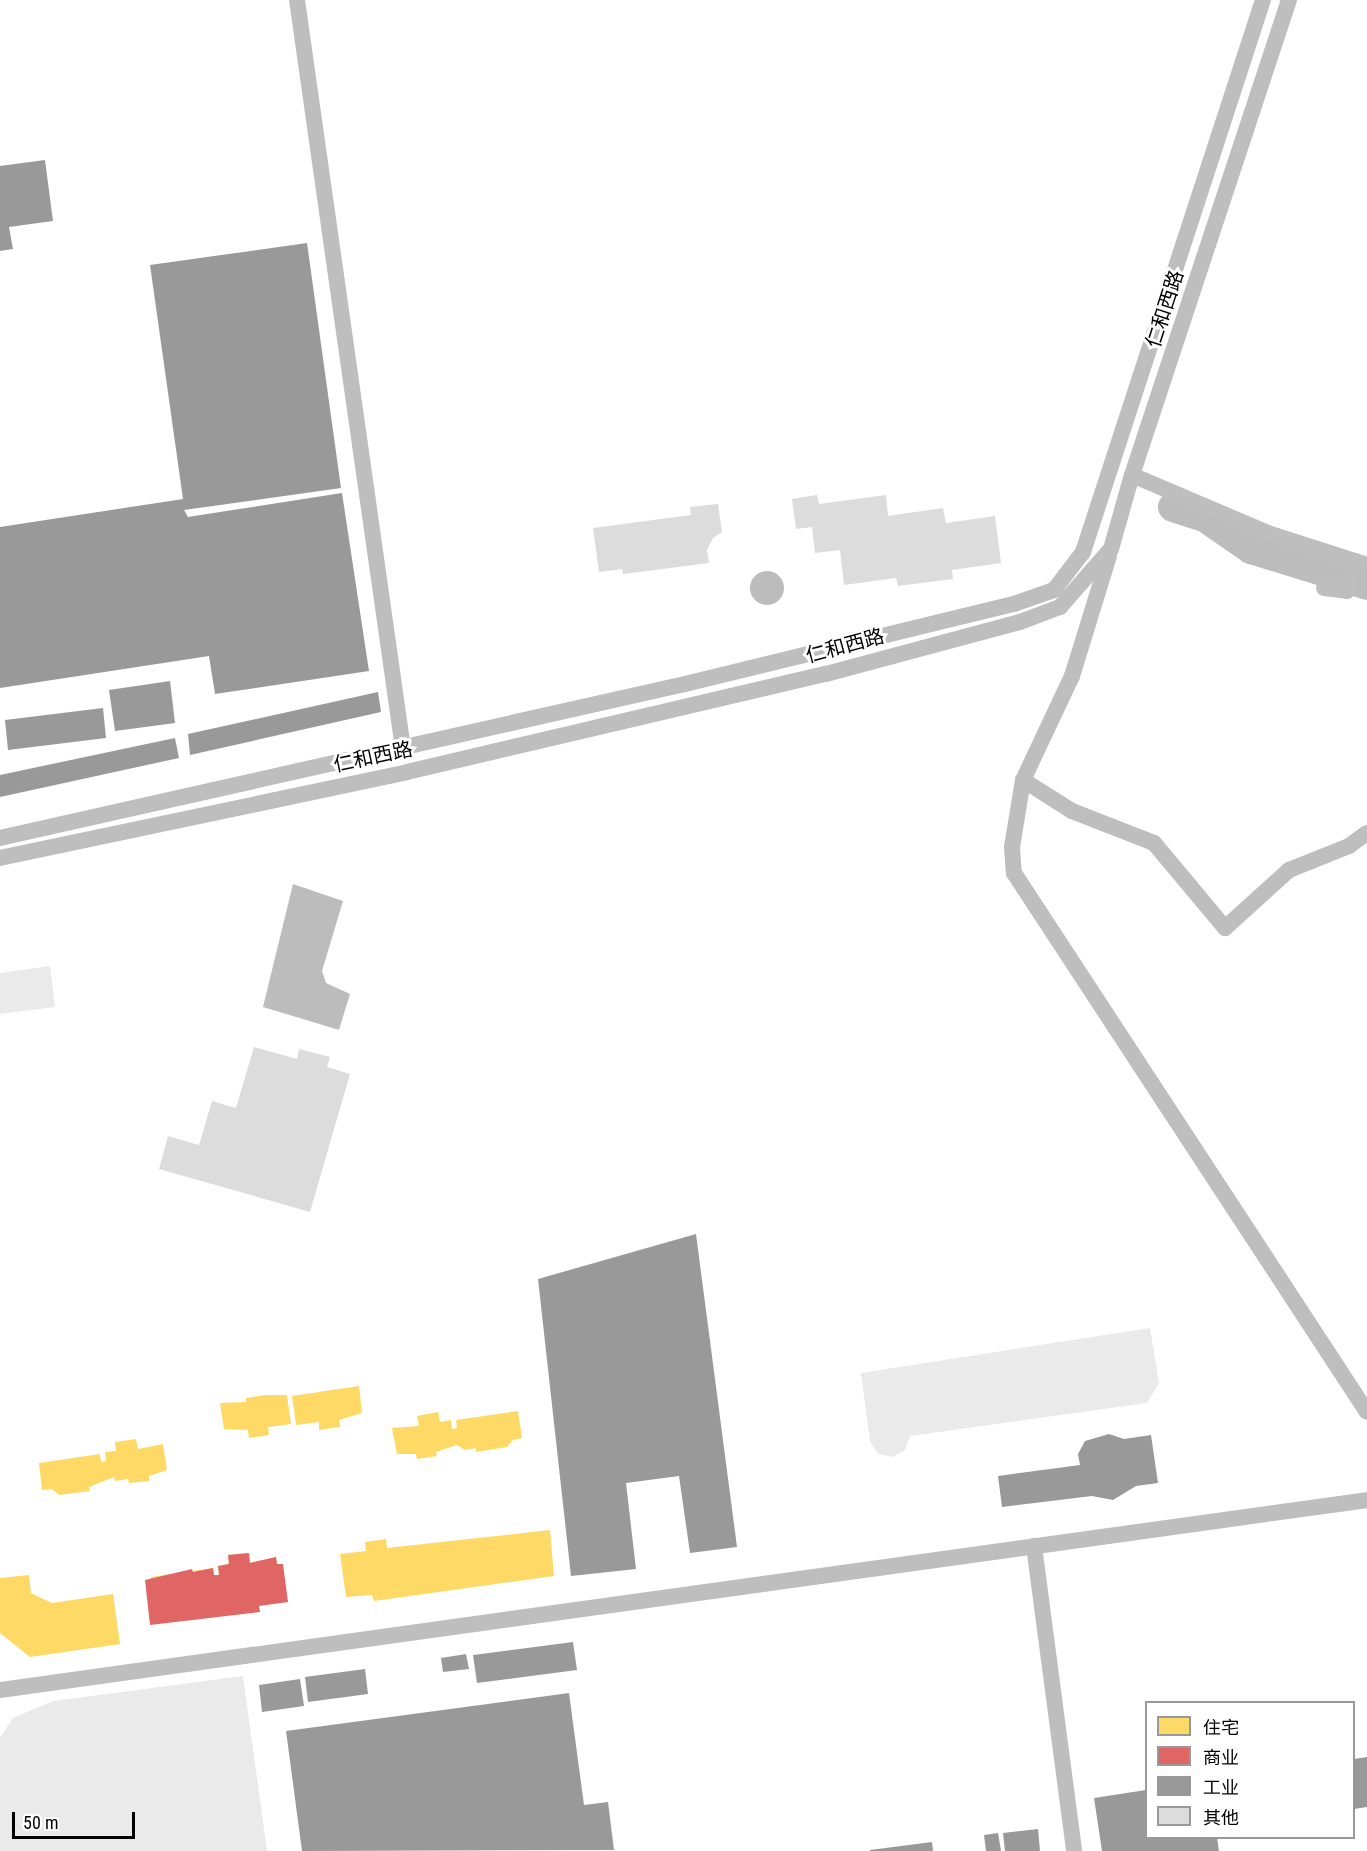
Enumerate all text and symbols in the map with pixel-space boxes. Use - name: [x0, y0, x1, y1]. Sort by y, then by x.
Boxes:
- street label: 仁和西路: [1141, 267, 1189, 351]
- street label: 仁和西路: [803, 624, 887, 668]
- street label: 仁和西路: [331, 737, 415, 777]
- legend: [1145, 1701, 1355, 1839]
- text: 住宅: [1203, 1717, 1239, 1738]
- text: 商业: [1203, 1747, 1239, 1768]
- text: 工业: [1203, 1777, 1239, 1798]
- scale bar: [15, 1800, 138, 1838]
- text: 其他: [1203, 1807, 1239, 1828]
- text: 50 m: [23, 1812, 58, 1833]

